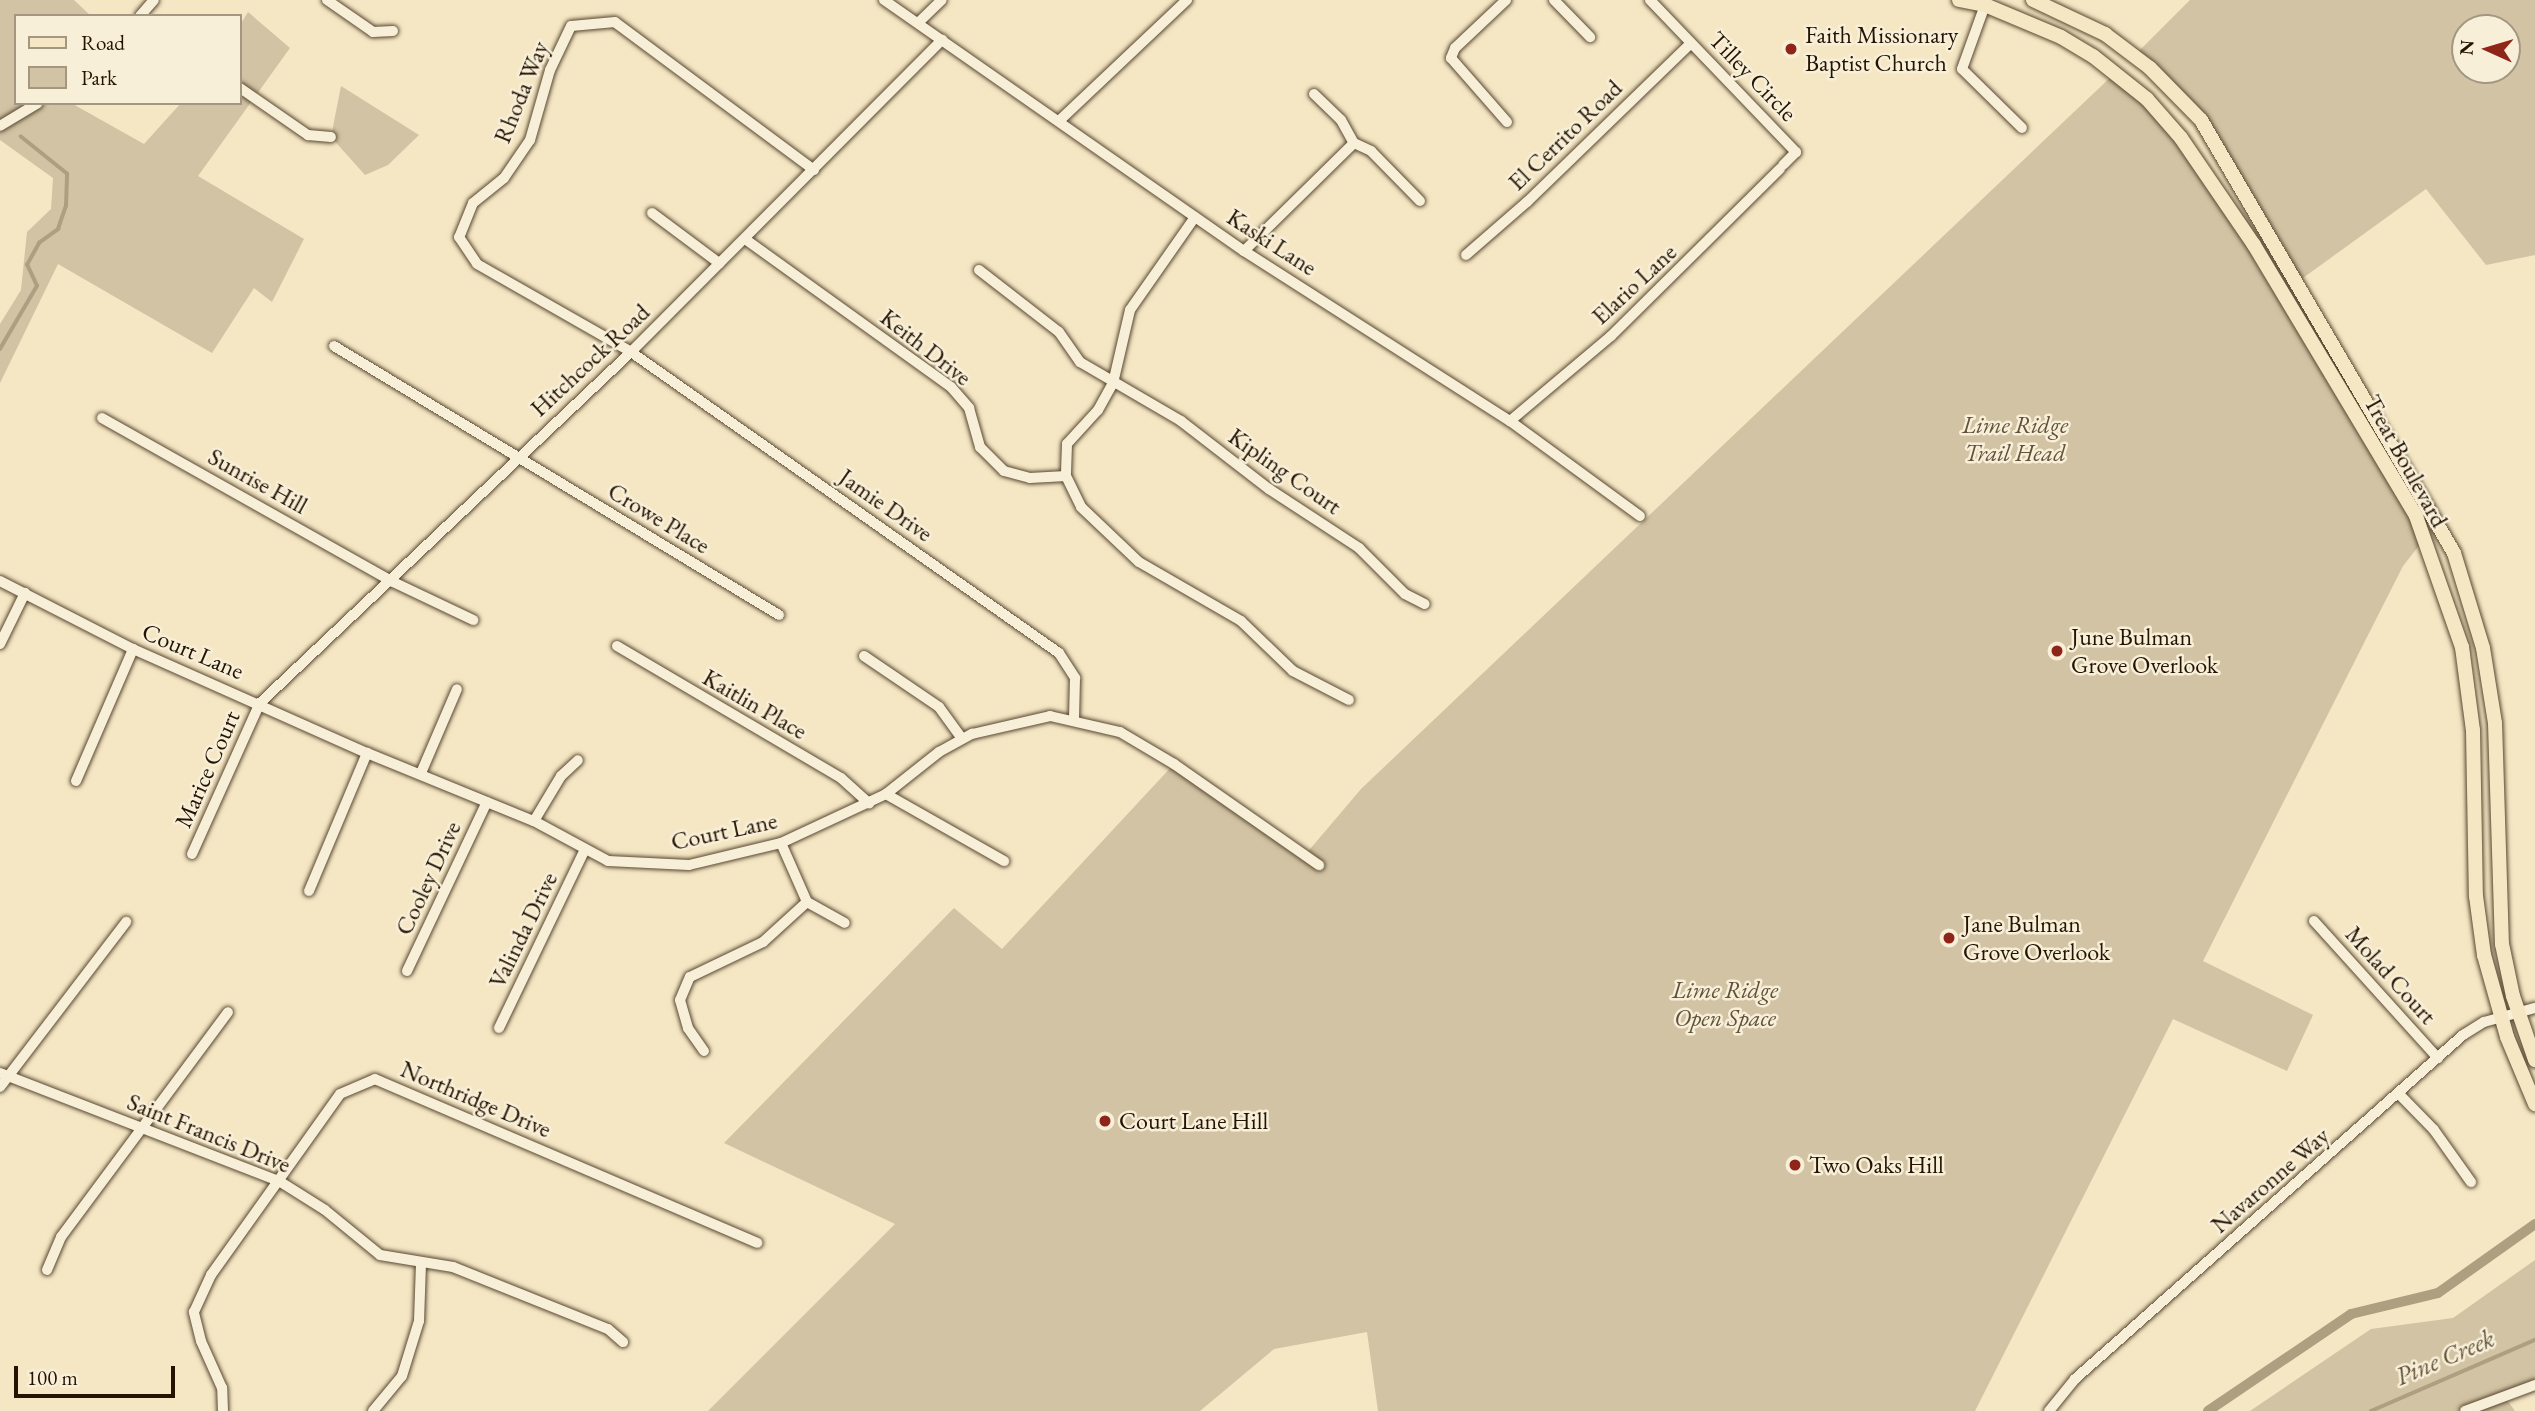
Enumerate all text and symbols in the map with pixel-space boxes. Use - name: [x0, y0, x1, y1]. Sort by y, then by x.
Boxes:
- legend: [14, 14, 242, 105]
- north arrow: [2451, 14, 2521, 84]
- place label: Faith Missionary Baptist Church: [1805, 21, 1958, 77]
- street label: Tilley Circle: [1703, 25, 1803, 127]
- text: Road: [81, 29, 125, 56]
- street label: Rhoda Way: [488, 37, 554, 147]
- text: N: [2454, 39, 2480, 56]
- marker: Faith Missionary Baptist Church: [1783, 41, 1799, 57]
- text: Park: [81, 64, 117, 91]
- street label: El Cerrito Road: [1502, 74, 1628, 196]
- street label: Kaski Lane: [1222, 202, 1322, 282]
- street label: Elario Lane: [1586, 238, 1682, 330]
- street label: Hitchcock Road: [525, 298, 655, 422]
- street label: Keith Drive: [875, 303, 977, 391]
- street label: Treat Boulevard: [2358, 390, 2454, 532]
- park label: Lime Ridge Trail Head: [1962, 411, 2068, 467]
- street label: Kipling Court: [1223, 422, 1347, 520]
- street label: Sunrise Hill: [203, 442, 313, 520]
- street label: Jamie Drive: [834, 462, 938, 548]
- street label: Crowe Place: [603, 476, 715, 560]
- street label: Court Lane: [138, 617, 248, 685]
- place label: June Bulman Grove Overlook: [2071, 623, 2218, 679]
- marker: June Bulman Grove Overlook: [2049, 643, 2065, 659]
- street label: Kaitlin Place: [698, 663, 812, 745]
- street label: Marice Court: [168, 706, 246, 832]
- street label: Court Lane: [668, 806, 780, 856]
- street label: Cooley Drive: [389, 817, 467, 939]
- street label: Valinda Drive: [483, 867, 563, 993]
- place label: Jane Bulman Grove Overlook: [1963, 910, 2110, 966]
- street label: Molad Court: [2339, 920, 2443, 1030]
- marker: Jane Bulman Grove Overlook: [1941, 930, 1957, 946]
- park label: Lime Ridge Open Space: [1672, 976, 1778, 1032]
- street label: Northridge Drive: [396, 1054, 556, 1144]
- street label: Saint Francis Drive: [123, 1087, 295, 1179]
- place label: Court Lane Hill: [1119, 1107, 1268, 1135]
- marker: Court Lane Hill: [1097, 1113, 1113, 1129]
- street label: Navaronne Way: [2205, 1121, 2335, 1239]
- place label: Two Oaks Hill: [1809, 1151, 1944, 1179]
- marker: Two Oaks Hill: [1787, 1157, 1803, 1173]
- water label: Pine Creek: [2391, 1323, 2499, 1393]
- scale bar: [18, 1352, 178, 1396]
- text: 100 m: [27, 1364, 78, 1391]

